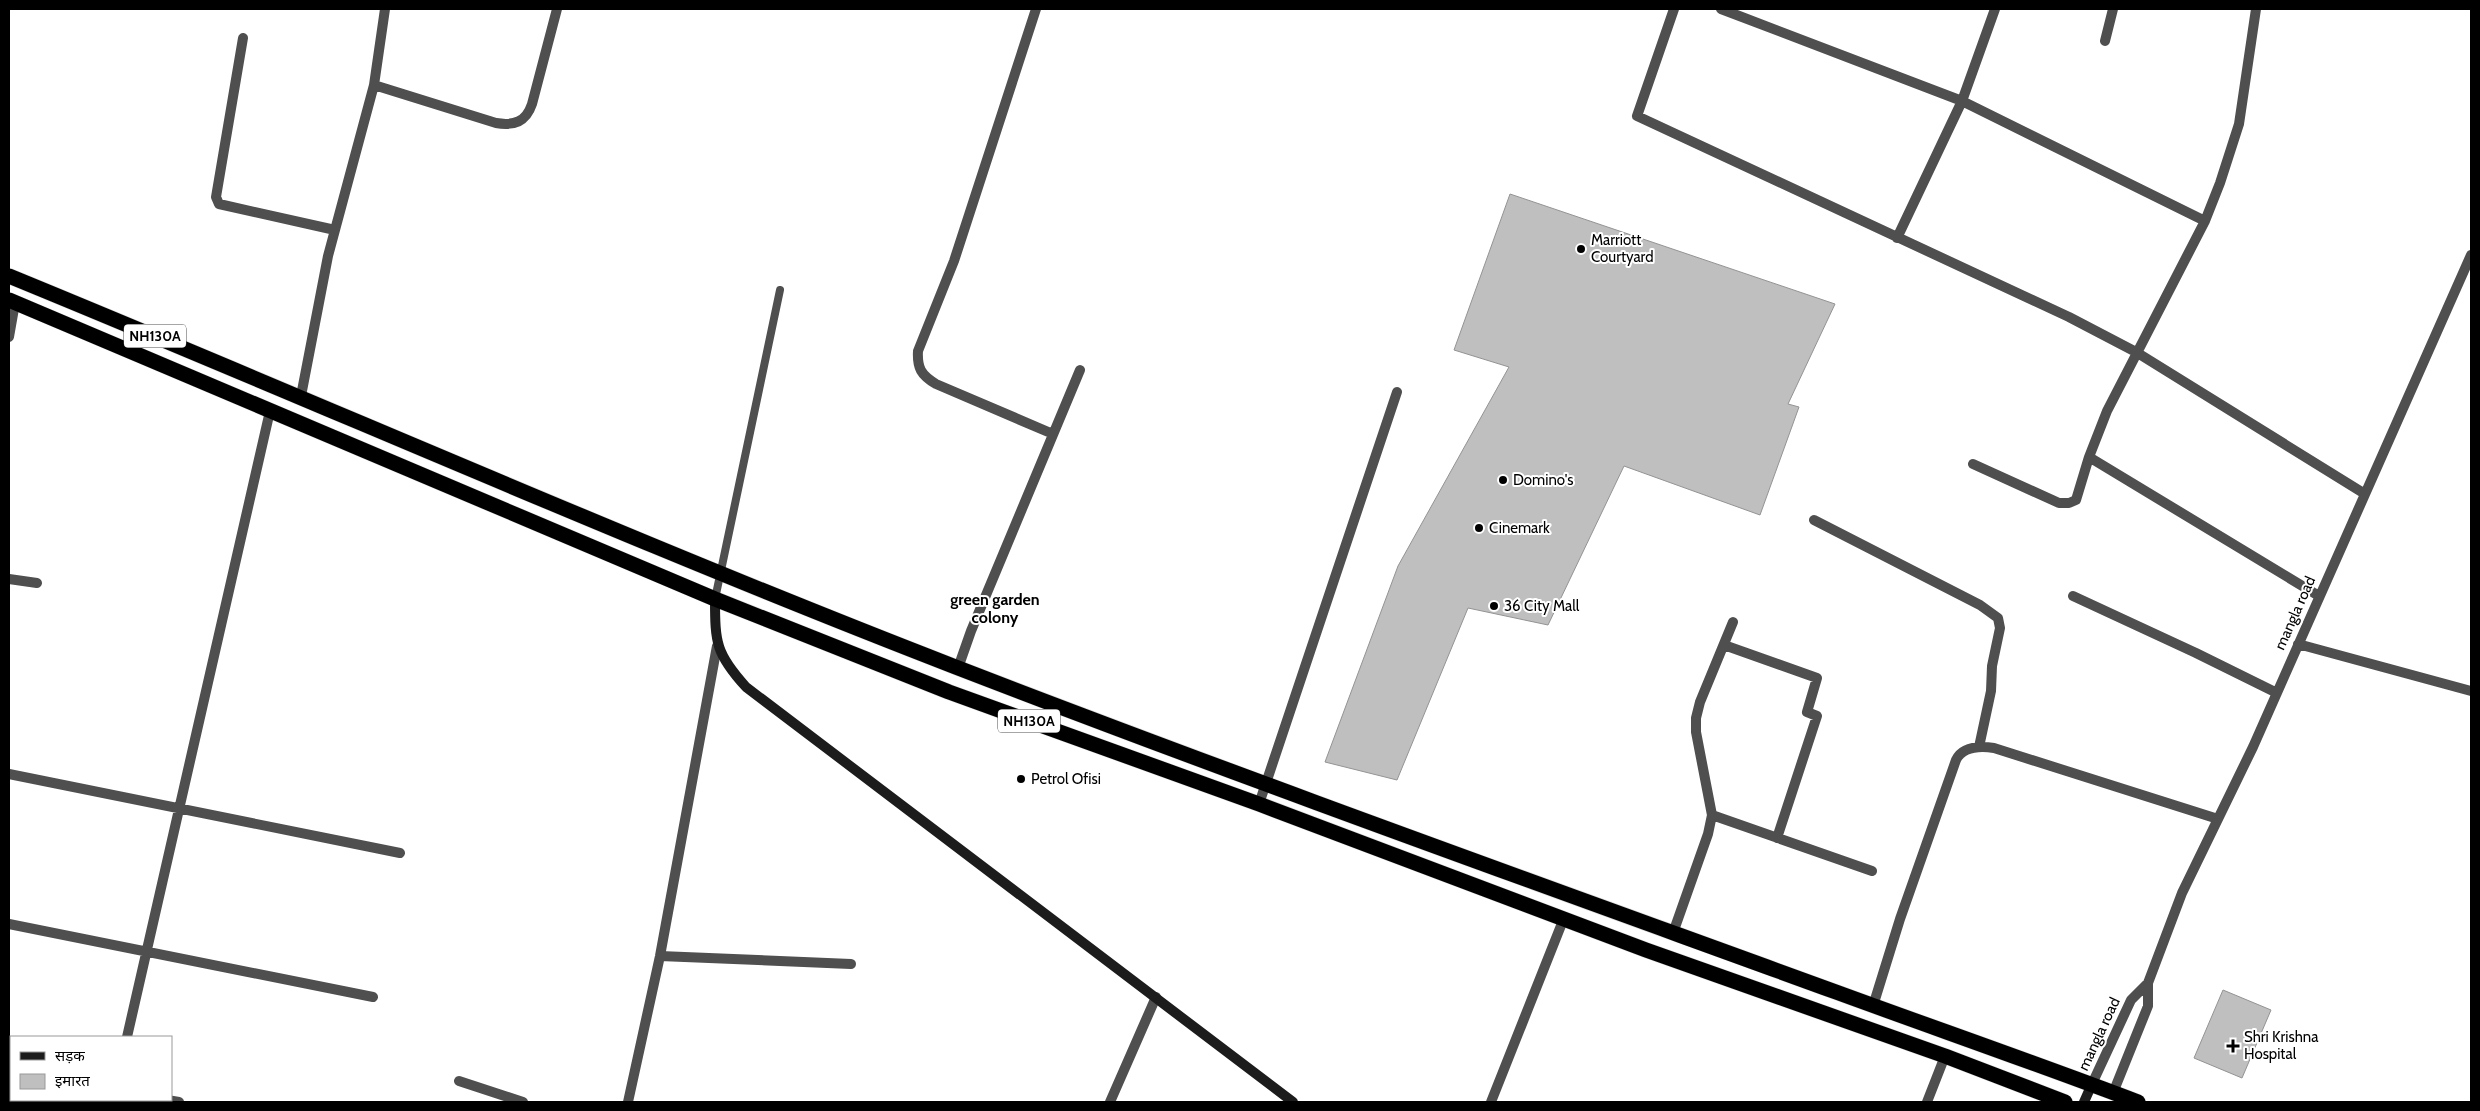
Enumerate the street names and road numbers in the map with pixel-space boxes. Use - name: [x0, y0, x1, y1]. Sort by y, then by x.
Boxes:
- road number: NH130A: [124, 324, 186, 348]
- street label: mangla road: [2271, 573, 2319, 653]
- road number: NH130A: [998, 709, 1060, 732]
- street label: mangla road: [2074, 995, 2124, 1073]

